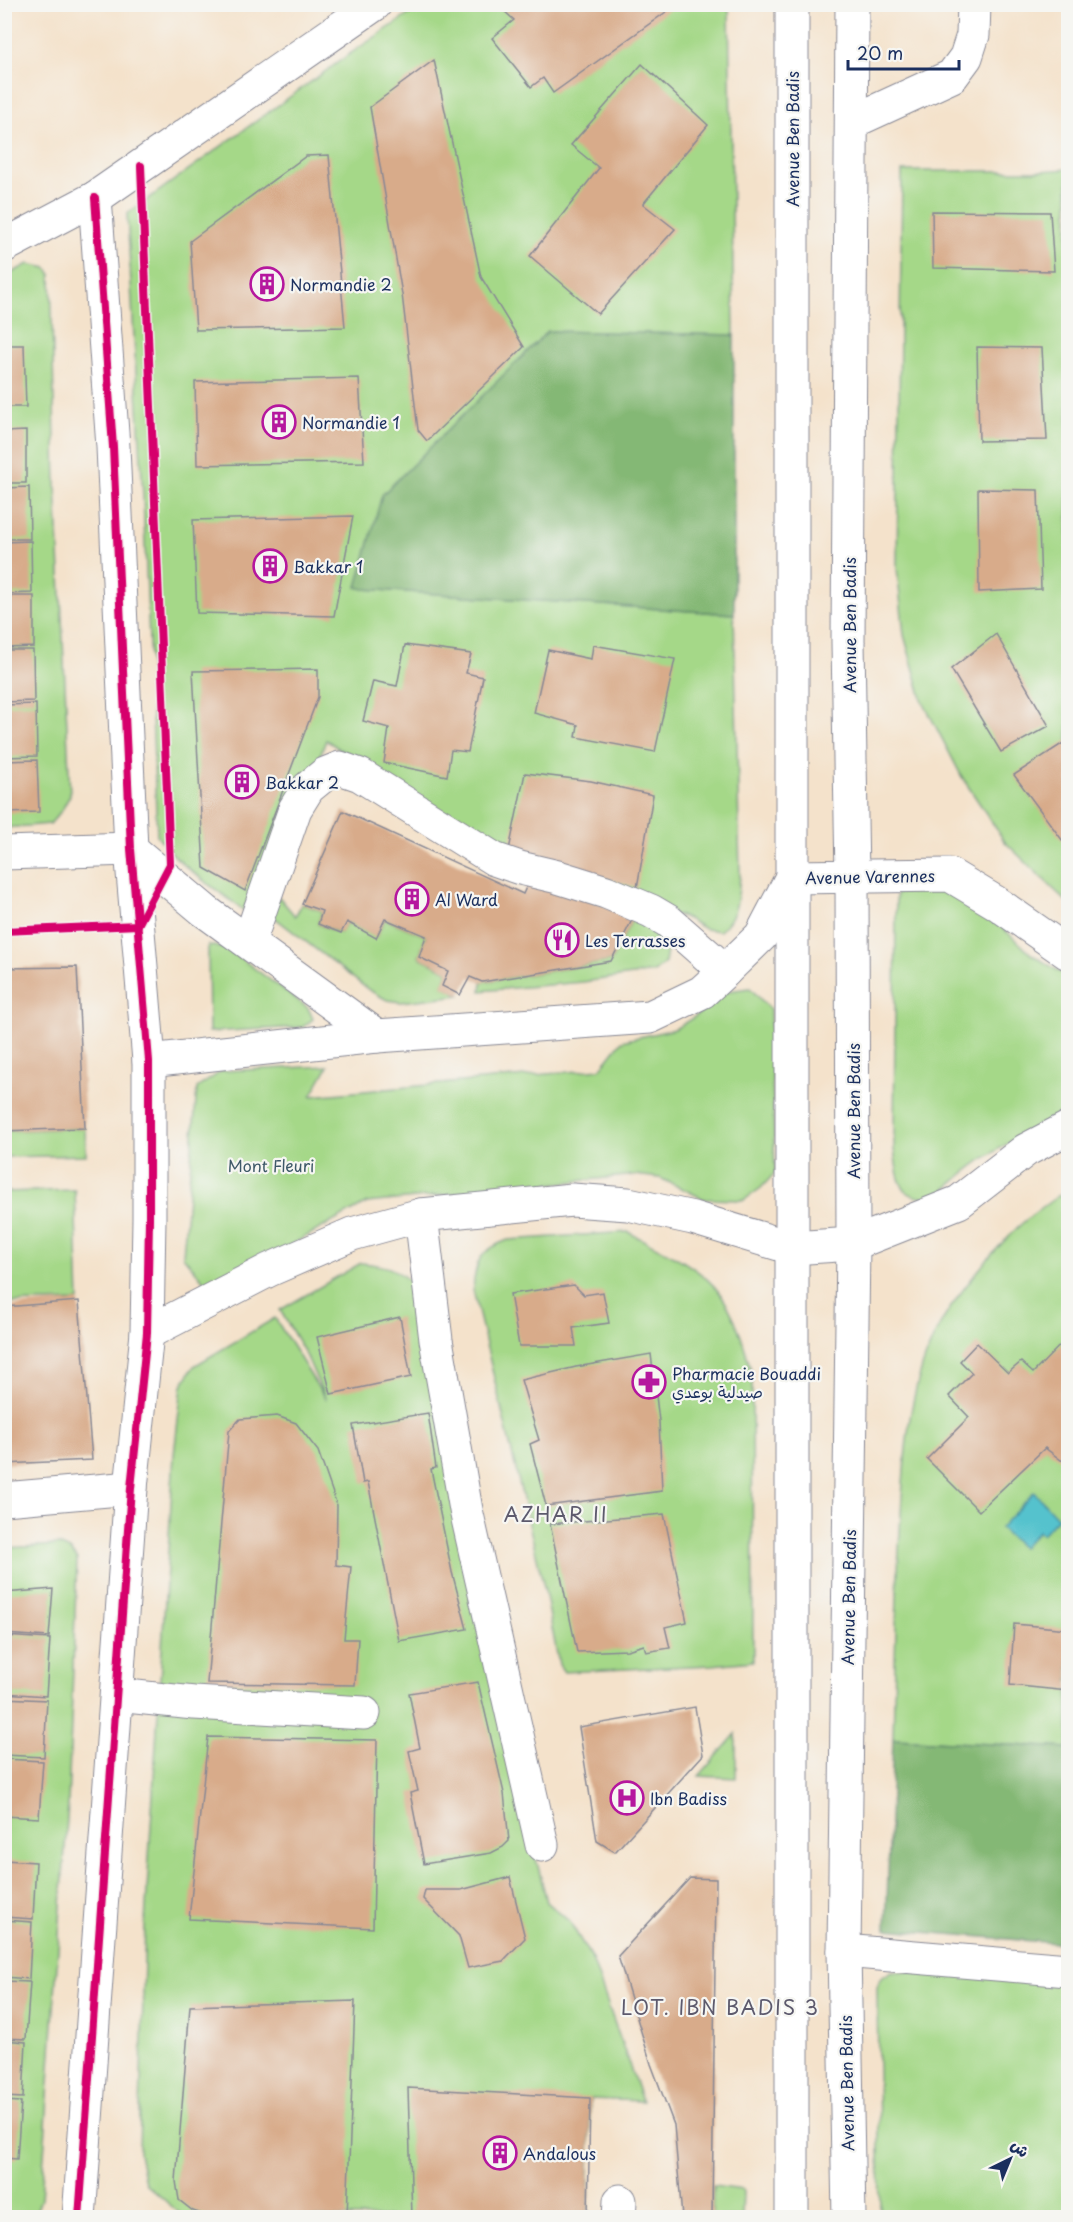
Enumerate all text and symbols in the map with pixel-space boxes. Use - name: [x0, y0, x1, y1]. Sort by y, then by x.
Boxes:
- scale bar: [848, 33, 959, 71]
- text: 20 m: [857, 39, 903, 66]
- street label: Avenue Ben Badis: [780, 71, 804, 207]
- building icon: Normandie 2: [249, 266, 285, 302]
- place label: Normandie 2: [290, 272, 392, 296]
- building icon: Normandie 1: [261, 404, 297, 440]
- place label: Normandie 1: [302, 410, 400, 434]
- building icon: Bakkar 1: [252, 548, 288, 584]
- place label: Bakkar 1: [293, 554, 363, 578]
- street label: Avenue Ben Badis: [837, 557, 861, 693]
- building icon: Bakkar 2: [224, 764, 260, 800]
- place label: Bakkar 2: [265, 770, 339, 794]
- street label: Avenue Varennes: [805, 863, 935, 889]
- building icon: Al Ward: [394, 881, 430, 917]
- place label: Al Ward: [435, 887, 498, 911]
- restaurant icon: Les Terrasses: [544, 922, 580, 958]
- place label: Les Terrasses: [585, 928, 685, 952]
- street label: Avenue Ben Badis: [841, 1043, 865, 1179]
- park label: Mont Fleuri: [228, 1153, 314, 1177]
- place label: Pharmacie Bouaddi صيدلية بوعدي: [672, 1361, 821, 1404]
- pharmacy icon: Pharmacie Bouaddi صيدلية بوعدي: [631, 1364, 667, 1400]
- district label: AZHAR II: [504, 1499, 608, 1529]
- street label: Avenue Ben Badis: [835, 1529, 861, 1665]
- hospital icon: Ibn Badiss: [609, 1780, 645, 1816]
- place label: Ibn Badiss: [650, 1786, 727, 1810]
- district label: LOT. IBN BADIS 3: [621, 1992, 819, 2022]
- street label: Avenue Ben Badis: [833, 2015, 859, 2151]
- north arrow: [980, 2129, 1040, 2189]
- text: ش: [1006, 2133, 1036, 2162]
- building icon: Andalous: [482, 2135, 518, 2171]
- place label: Andalous: [523, 2141, 596, 2165]

